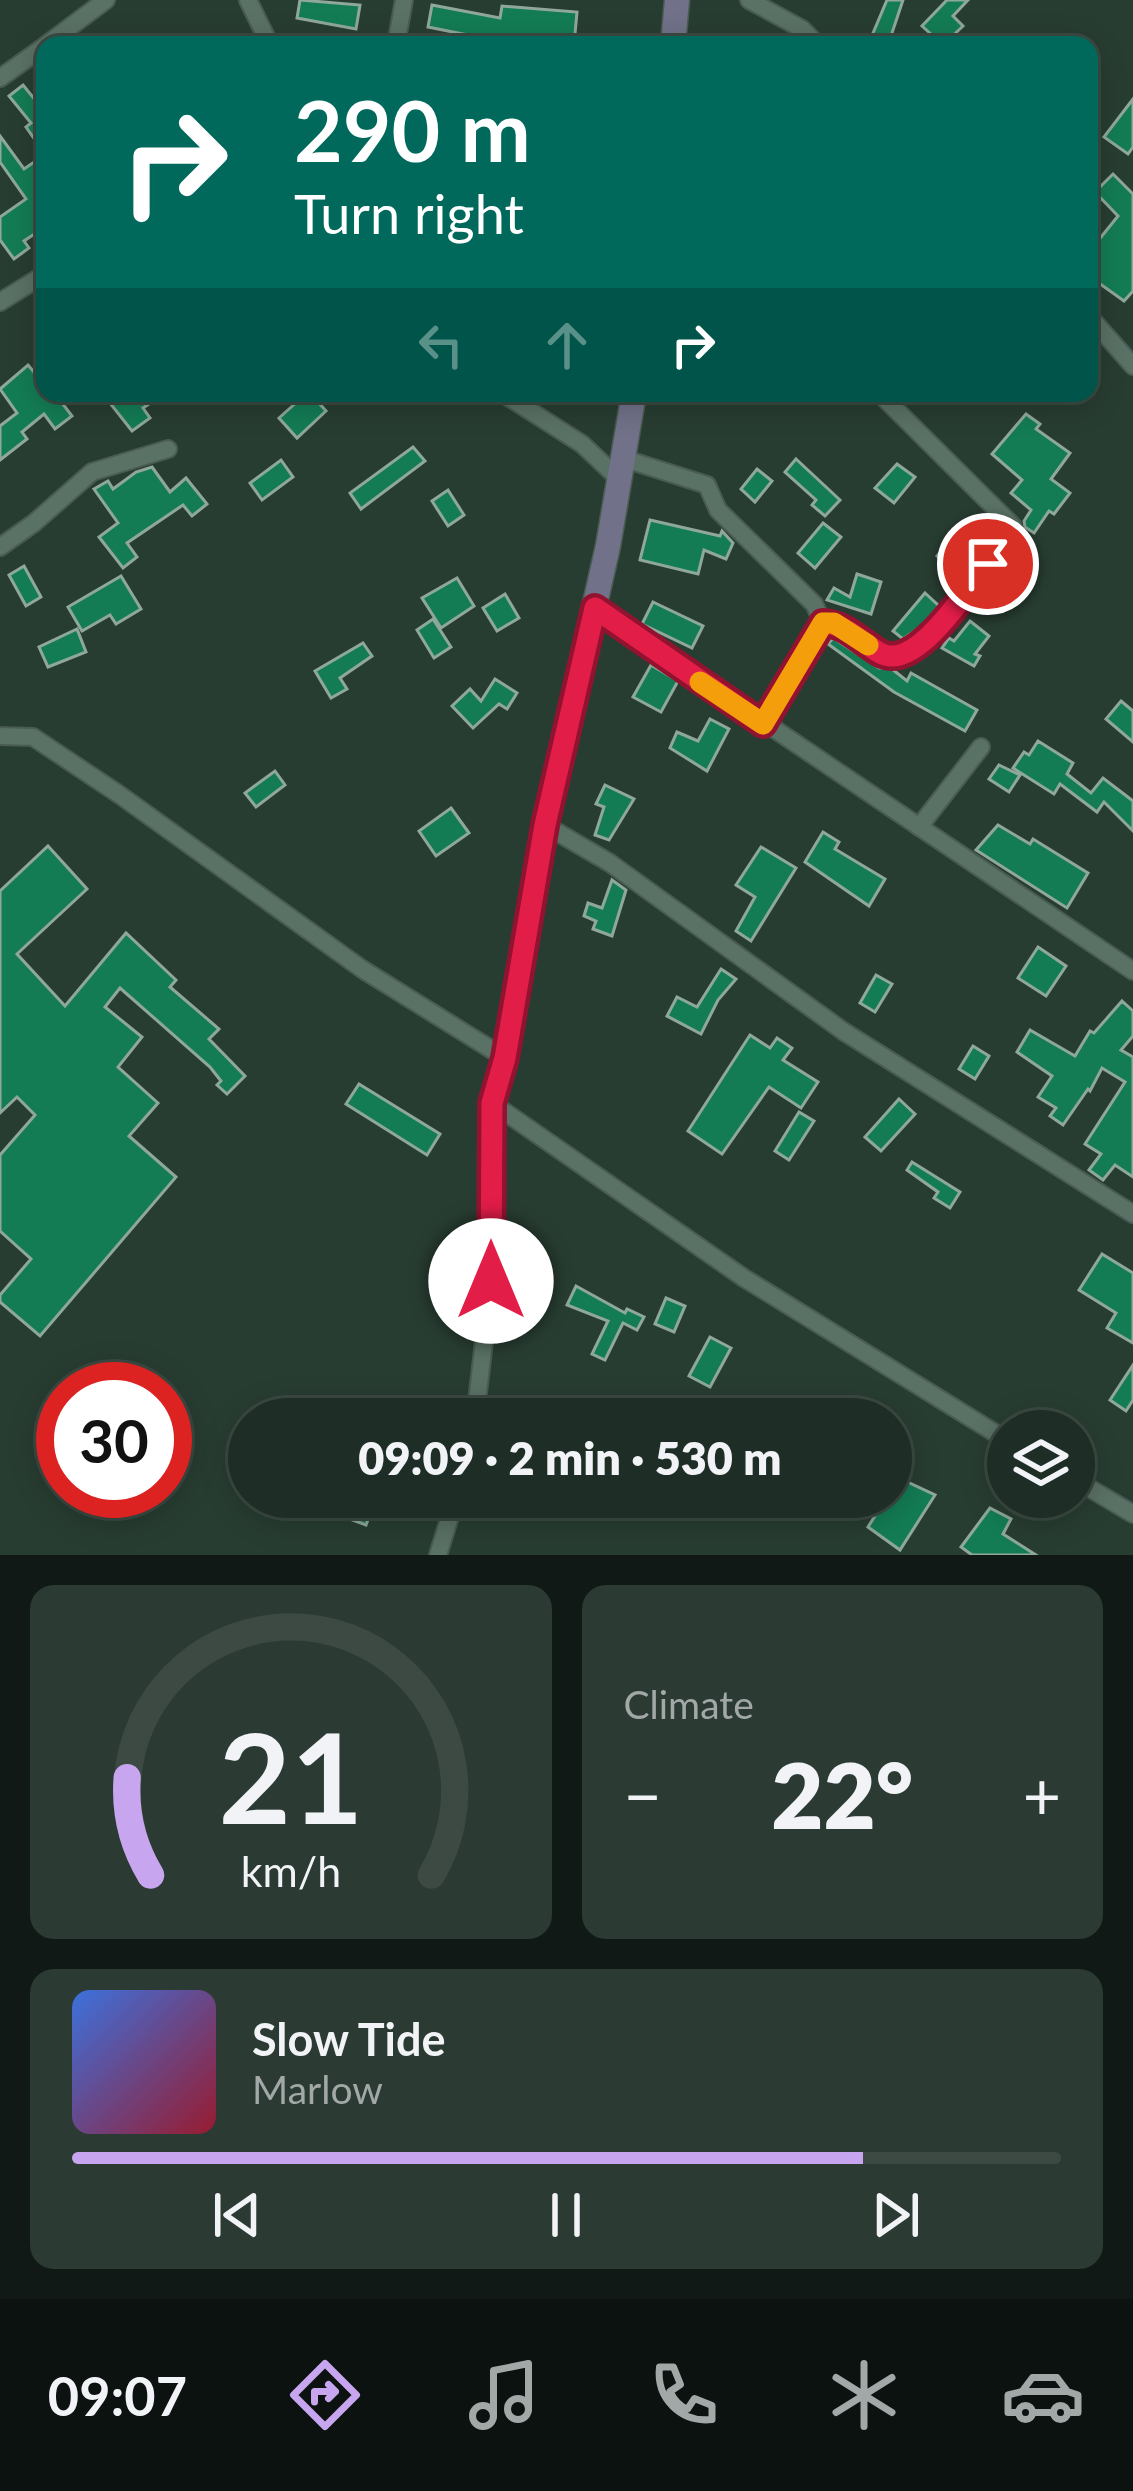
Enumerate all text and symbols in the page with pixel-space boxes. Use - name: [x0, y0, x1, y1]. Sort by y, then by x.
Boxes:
- text: 290 m: [294, 79, 531, 180]
- icon: right: [96, 84, 252, 240]
- text: Turn right: [294, 181, 524, 246]
- icon: left: [408, 312, 474, 378]
- icon: ahead: [534, 312, 600, 378]
- icon: right: [660, 312, 726, 378]
- pin: [937, 513, 1039, 615]
- icon: arrive: [955, 531, 1021, 597]
- position arrow: [428, 1218, 554, 1344]
- speed limit sign: 30: [36, 1362, 192, 1518]
- map controls: [987, 1410, 1095, 1518]
- button: layers: [987, 1410, 1095, 1518]
- text: 09:09 · 2 min · 530 m: [358, 1431, 782, 1485]
- text: Climate: [624, 1681, 754, 1727]
- text: 21: [218, 1701, 363, 1851]
- text: 22°: [771, 1740, 913, 1848]
- text: −: [624, 1755, 662, 1834]
- text: +: [1023, 1755, 1061, 1834]
- text: km/h: [241, 1845, 341, 1896]
- text: Slow Tide: [252, 2012, 446, 2066]
- text: Marlow: [252, 2066, 383, 2112]
- icon: previous: [204, 2182, 270, 2248]
- icon: pause: [533, 2182, 599, 2248]
- icon: next: [863, 2182, 929, 2248]
- icon: directions: [283, 2353, 367, 2437]
- icon: music: [462, 2353, 546, 2437]
- icon: phone: [642, 2353, 726, 2437]
- icon: climate: [822, 2353, 906, 2437]
- icon: car: [1001, 2353, 1085, 2437]
- text: 09:07: [48, 2363, 187, 2428]

